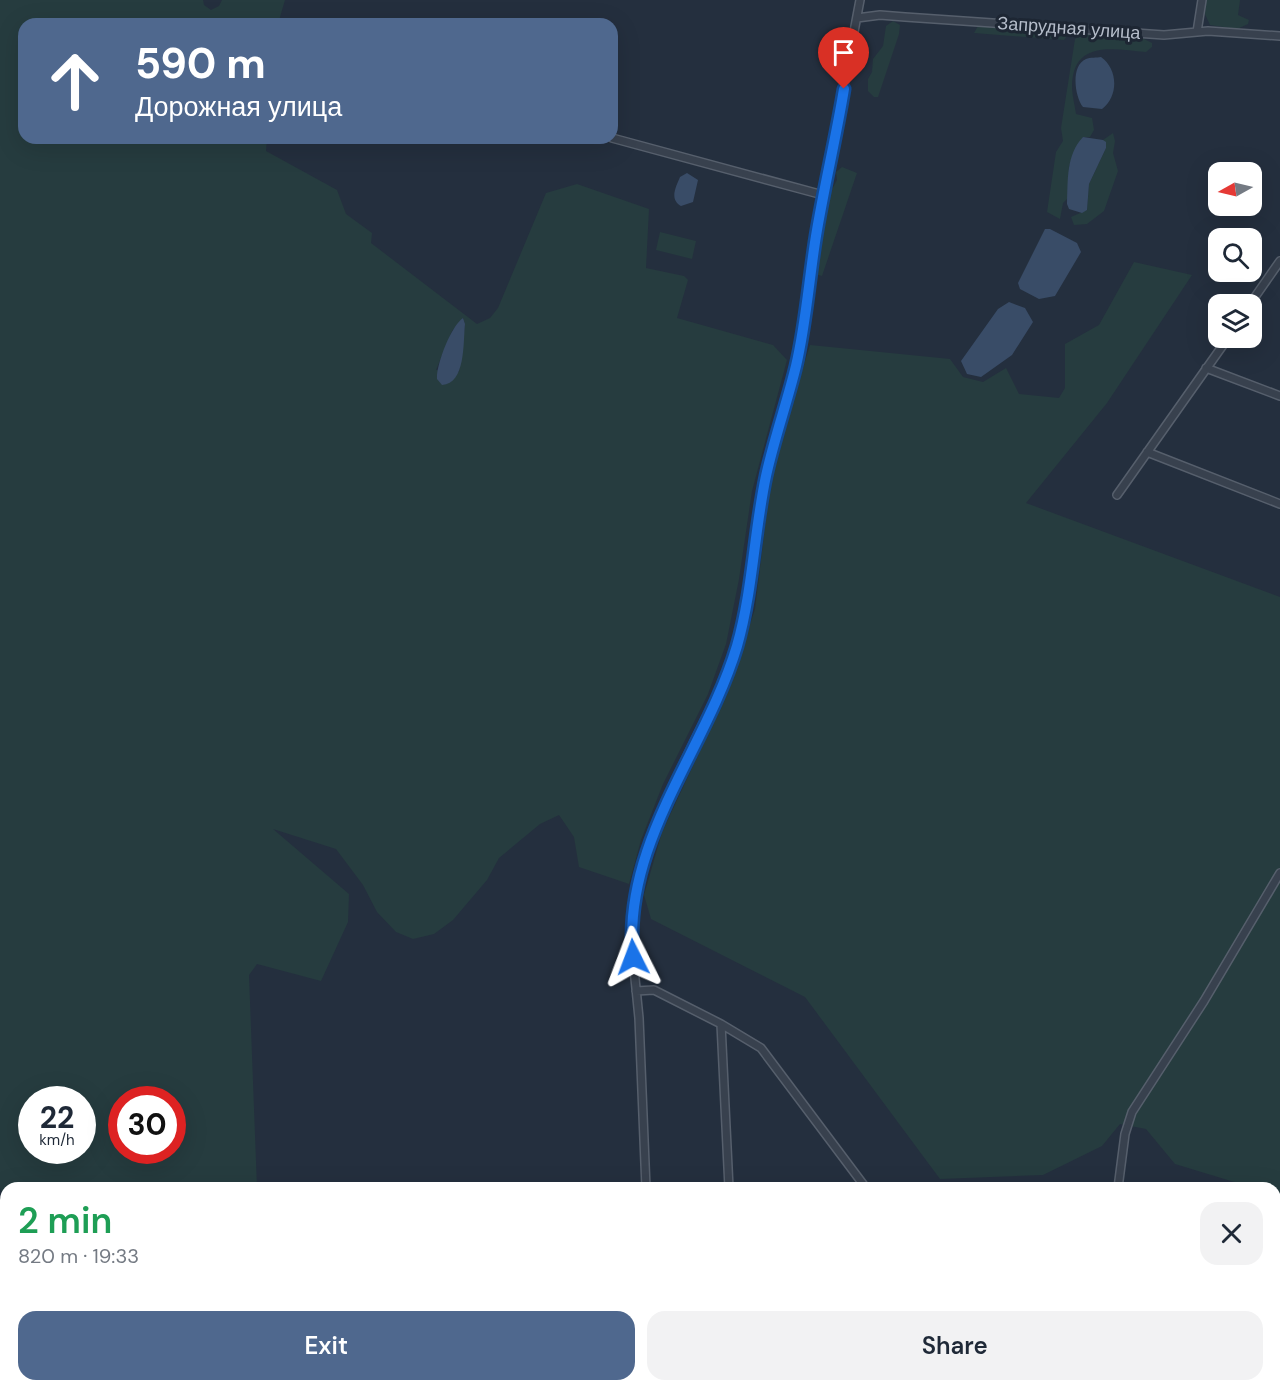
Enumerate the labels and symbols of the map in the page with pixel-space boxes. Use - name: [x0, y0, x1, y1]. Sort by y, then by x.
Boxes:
- street label: Запрудная улица: [997, 11, 1142, 45]
- pin: [818, 27, 869, 89]
- north arrow: [1208, 162, 1262, 216]
- position arrow: [601, 925, 665, 989]
- speed limit sign: 30: [108, 1086, 186, 1164]

